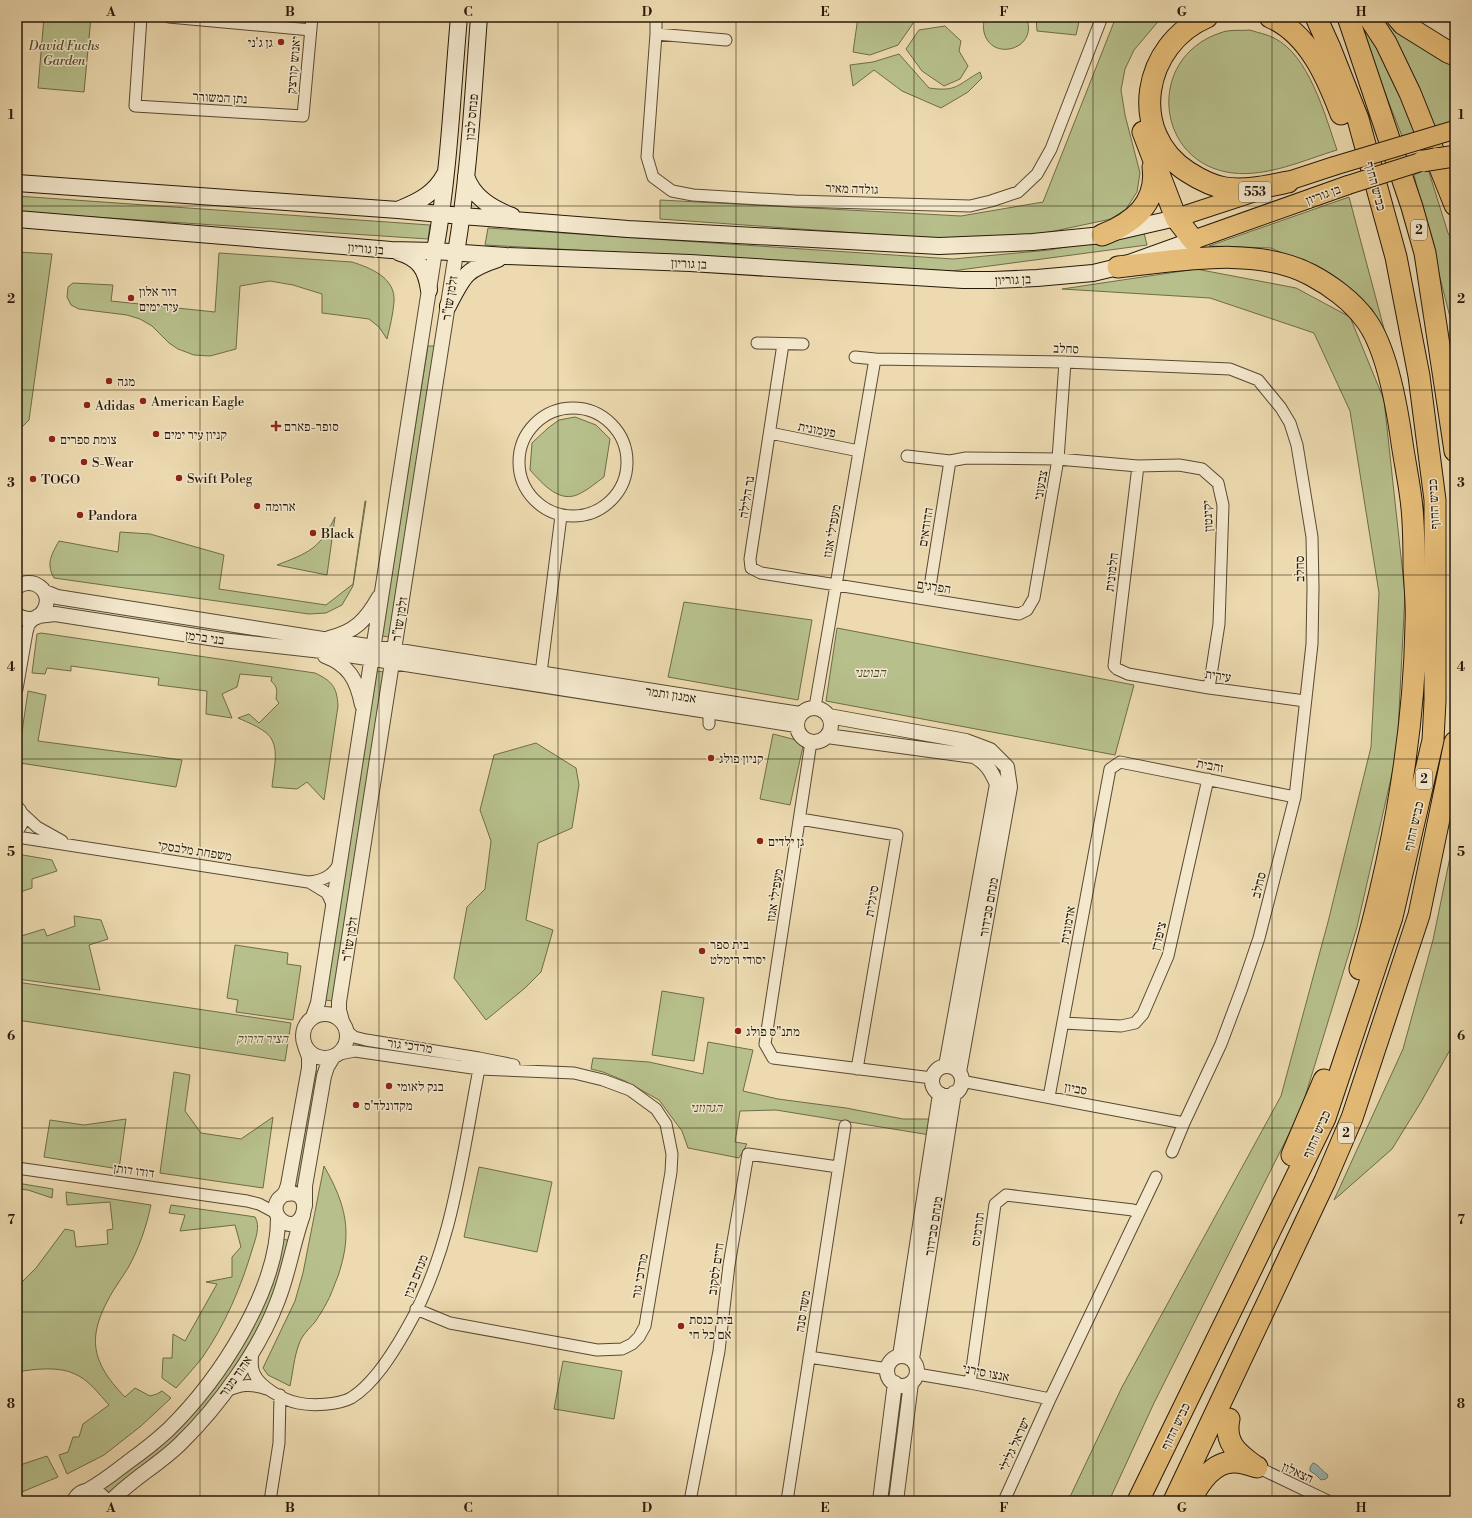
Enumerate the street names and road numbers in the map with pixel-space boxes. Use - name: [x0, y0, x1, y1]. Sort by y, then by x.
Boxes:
- street label: יאנוש קורצק: [283, 35, 305, 95]
- street label: נתן המשורר: [192, 89, 248, 107]
- street label: פנחס לבון: [462, 93, 482, 141]
- street label: כביש החוף: [1361, 160, 1389, 213]
- street label: גולדה מאיר: [825, 180, 879, 198]
- street label: בן גוריון: [1304, 181, 1343, 209]
- road number: 553: [1239, 182, 1271, 202]
- road number: 2: [1411, 220, 1427, 240]
- street label: בן גוריון: [347, 239, 385, 259]
- street label: בן גוריון: [670, 255, 707, 273]
- street label: בן גוריון: [995, 271, 1031, 289]
- street label: זלמן שז"ר: [439, 275, 461, 322]
- street label: סחלב: [1053, 341, 1079, 357]
- street label: פעמונית: [796, 418, 837, 442]
- street label: צבעוני: [1030, 469, 1051, 501]
- street label: נר הלילה: [736, 475, 758, 520]
- street label: כביש החוף: [1425, 478, 1443, 530]
- street label: יקינטון: [1199, 499, 1217, 532]
- street label: מעפילי אגוז: [819, 503, 845, 559]
- street label: הדודאים: [915, 506, 937, 548]
- street label: חלמונית: [1102, 552, 1122, 592]
- street label: סחלב: [1292, 556, 1308, 582]
- street label: הפרגים: [916, 576, 952, 598]
- street label: זלמן שז"ר: [389, 596, 411, 643]
- street label: בני ברמן: [184, 627, 225, 649]
- street label: עירית: [1204, 666, 1232, 686]
- street label: אמנון ותמר: [644, 683, 698, 707]
- street label: זהבית: [1195, 756, 1225, 776]
- road number: 2: [1416, 769, 1432, 789]
- street label: כביש החוף: [1400, 800, 1427, 853]
- street label: משפחת מלבסקי: [157, 837, 233, 865]
- street label: מעפילי אגוז: [763, 867, 787, 923]
- street label: סחלב: [1248, 871, 1270, 900]
- street label: מנחם סבידור: [976, 876, 1002, 938]
- street label: סיגלית: [861, 884, 883, 918]
- street label: אדמונית: [1057, 905, 1079, 946]
- street label: זלמן שז"ר: [339, 916, 361, 963]
- street label: ציפורן: [1148, 920, 1170, 952]
- street label: מרדכי גור: [386, 1035, 434, 1057]
- street label: סביון: [1063, 1079, 1089, 1099]
- street label: כביש החוף: [1299, 1108, 1334, 1161]
- road number: 2: [1338, 1123, 1354, 1143]
- street label: דודו דותן: [112, 1160, 156, 1182]
- street label: מנחם סבידור: [921, 1195, 947, 1257]
- street label: תורמוס: [968, 1211, 988, 1247]
- street label: חיים לסקוב: [704, 1242, 728, 1296]
- street label: מנחם בגין: [400, 1252, 432, 1300]
- street label: מרדכי גור: [628, 1252, 652, 1300]
- street label: משה סנה: [792, 1289, 814, 1333]
- street label: אהוד מנור: [216, 1353, 256, 1400]
- street label: אנצו סירני: [961, 1361, 1011, 1385]
- street label: כביש החוף: [1158, 1400, 1194, 1453]
- street label: ישראל גלילי: [996, 1414, 1034, 1474]
- street label: הצאלון: [1279, 1459, 1316, 1487]

